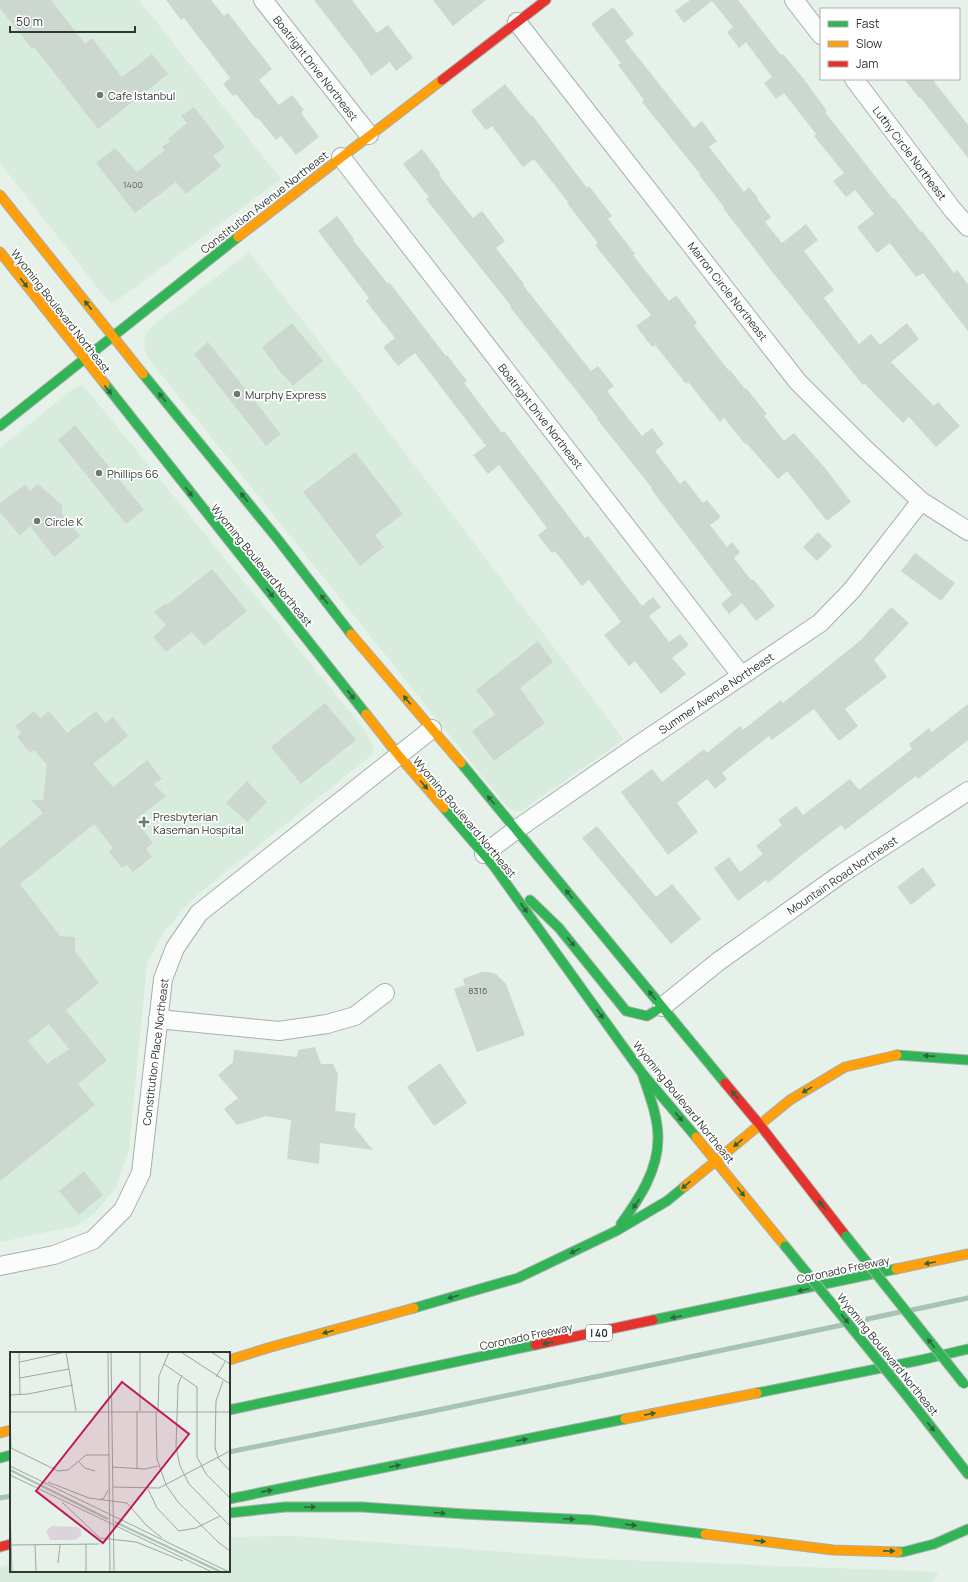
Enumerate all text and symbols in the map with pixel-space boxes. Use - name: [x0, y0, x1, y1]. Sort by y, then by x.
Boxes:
- scale bar: [10, 8, 135, 34]
- legend: [820, 8, 960, 80]
- street label: Boatright Drive Northeast: [270, 12, 362, 124]
- text: 50 m: [16, 13, 43, 30]
- text: Fast: [856, 15, 880, 32]
- text: Slow: [856, 35, 882, 52]
- text: Jam: [856, 55, 878, 72]
- place label: Cafe Istanbul: [108, 88, 175, 103]
- marker: Cafe Istanbul: [95, 90, 105, 100]
- street label: Luthy Circle Northeast: [870, 103, 950, 203]
- street label: Constitution Avenue Northeast: [197, 147, 331, 257]
- house number: 1400: [123, 178, 143, 191]
- street label: Marron Circle Northeast: [685, 239, 771, 343]
- street label: Wyoming Boulevard Northeast: [8, 246, 114, 376]
- one-way arrow: [20, 278, 28, 288]
- one-way arrow: [84, 300, 92, 311]
- street label: Boatright Drive Northeast: [495, 360, 587, 472]
- one-way arrow: [104, 384, 113, 395]
- place label: Murphy Express: [245, 387, 326, 402]
- marker: Murphy Express: [232, 389, 242, 399]
- one-way arrow: [157, 391, 166, 402]
- place label: Phillips 66: [107, 466, 159, 481]
- marker: Phillips 66: [94, 468, 104, 478]
- one-way arrow: [185, 486, 193, 497]
- one-way arrow: [239, 492, 248, 503]
- street label: Wyoming Boulevard Northeast: [208, 501, 316, 629]
- place label: Circle K: [45, 514, 83, 529]
- marker: Circle K: [32, 516, 42, 526]
- one-way arrow: [266, 588, 274, 599]
- one-way arrow: [320, 594, 329, 605]
- street label: Summer Avenue Northeast: [655, 649, 777, 737]
- one-way arrow: [346, 690, 355, 701]
- one-way arrow: [402, 694, 411, 705]
- street label: Wyoming Boulevard Northeast: [410, 753, 520, 881]
- one-way arrow: [420, 780, 429, 791]
- one-way arrow: [487, 794, 496, 805]
- place label: Presbyterian Kaseman Hospital: [153, 809, 244, 837]
- marker: Presbyterian Kaseman Hospital: [138, 816, 150, 828]
- street label: Mountain Road Northeast: [784, 832, 900, 918]
- one-way arrow: [565, 889, 574, 900]
- one-way arrow: [520, 903, 528, 914]
- one-way arrow: [566, 936, 575, 947]
- street label: Constitution Place Northeast: [139, 978, 171, 1126]
- house number: 8316: [468, 984, 488, 997]
- one-way arrow: [647, 990, 656, 1000]
- one-way arrow: [596, 1009, 604, 1019]
- street label: Wyoming Boulevard Northeast: [630, 1038, 738, 1166]
- one-way arrow: [923, 1052, 935, 1059]
- one-way arrow: [801, 1086, 813, 1093]
- one-way arrow: [730, 1090, 739, 1100]
- one-way arrow: [675, 1111, 684, 1122]
- one-way arrow: [733, 1139, 744, 1148]
- one-way arrow: [681, 1180, 691, 1189]
- one-way arrow: [737, 1186, 746, 1197]
- one-way arrow: [632, 1198, 640, 1209]
- one-way arrow: [818, 1200, 826, 1211]
- one-way arrow: [569, 1248, 580, 1254]
- street label: Coronado Freeway: [795, 1252, 891, 1286]
- one-way arrow: [924, 1260, 936, 1266]
- one-way arrow: [797, 1288, 809, 1294]
- street label: Wyoming Boulevard Northeast: [834, 1290, 942, 1418]
- one-way arrow: [447, 1294, 459, 1300]
- one-way arrow: [669, 1314, 682, 1320]
- one-way arrow: [840, 1314, 849, 1325]
- street label: Coronado Freeway: [478, 1319, 574, 1353]
- road number: I 40: [586, 1325, 612, 1341]
- one-way arrow: [322, 1329, 334, 1335]
- one-way arrow: [926, 1337, 935, 1348]
- one-way arrow: [542, 1341, 554, 1347]
- inset map: [10, 1352, 230, 1572]
- one-way arrow: [643, 1411, 656, 1417]
- one-way arrow: [927, 1421, 935, 1432]
- one-way arrow: [516, 1437, 528, 1443]
- one-way arrow: [389, 1462, 401, 1468]
- one-way arrow: [261, 1488, 273, 1494]
- one-way arrow: [304, 1504, 317, 1510]
- one-way arrow: [434, 1509, 446, 1516]
- one-way arrow: [563, 1516, 576, 1522]
- one-way arrow: [625, 1522, 637, 1528]
- one-way arrow: [754, 1538, 766, 1544]
- one-way arrow: [883, 1548, 895, 1555]

